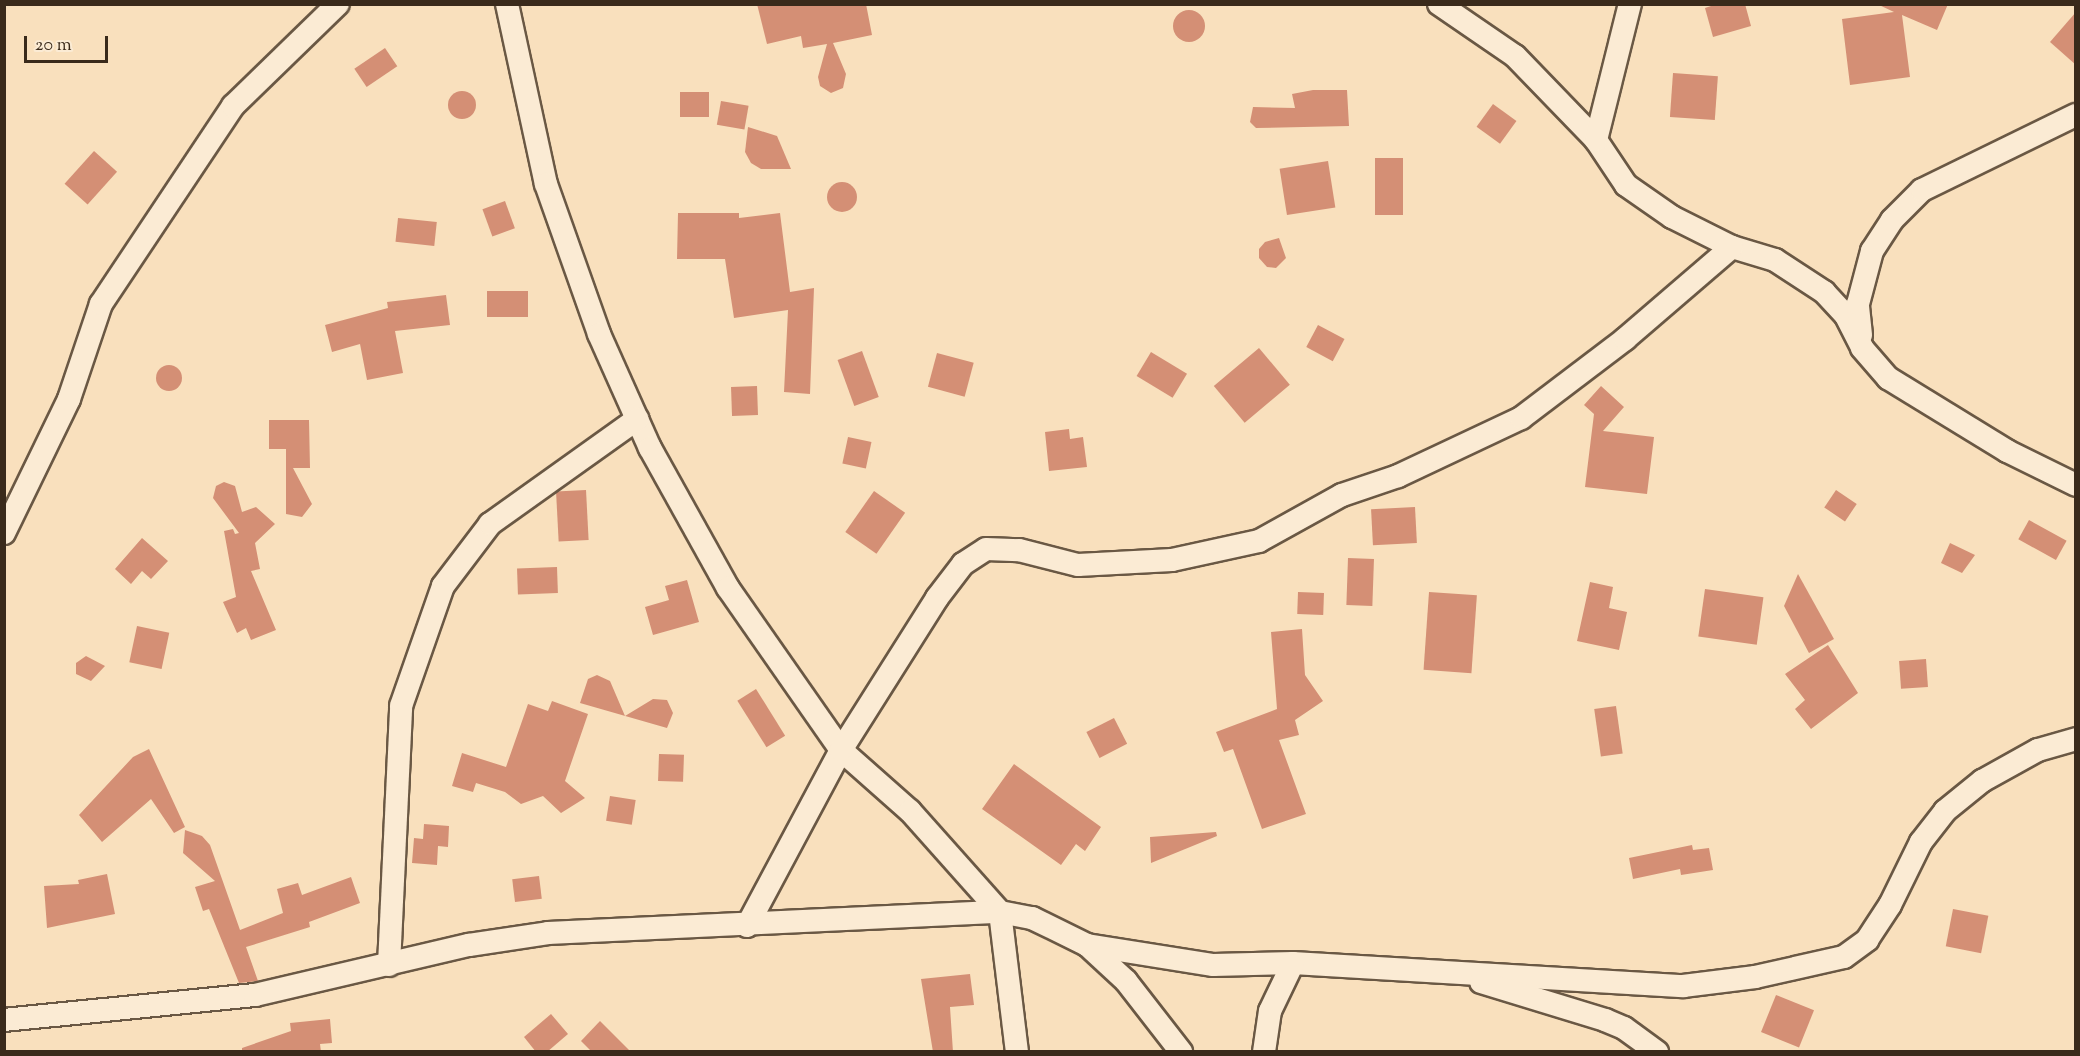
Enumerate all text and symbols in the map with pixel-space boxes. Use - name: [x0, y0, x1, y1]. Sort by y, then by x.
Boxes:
- scale bar: [27, 24, 111, 62]
- text: 20 m: [35, 33, 72, 59]

